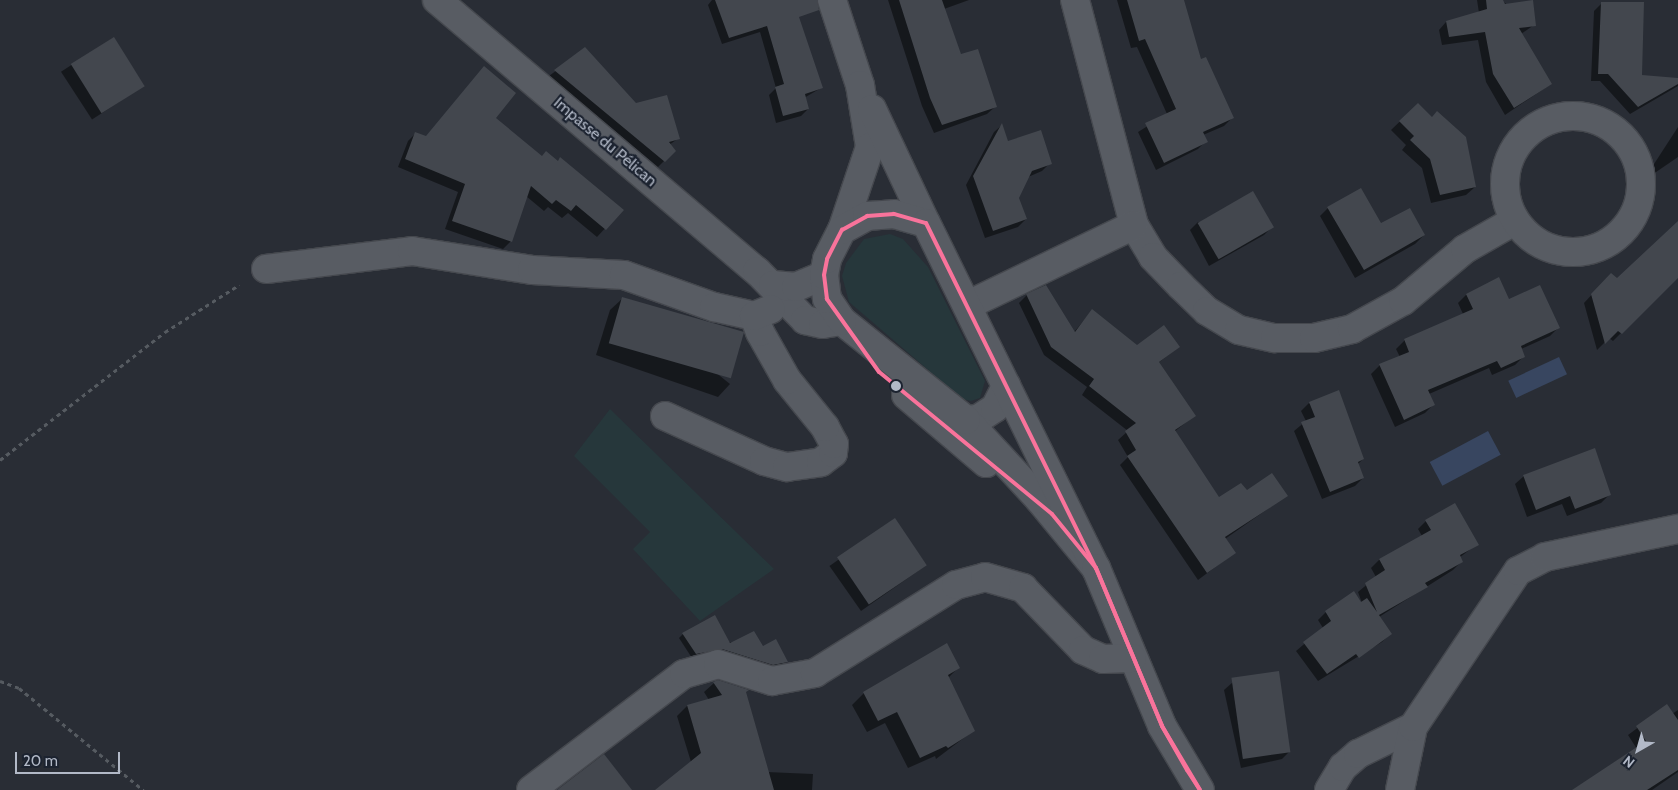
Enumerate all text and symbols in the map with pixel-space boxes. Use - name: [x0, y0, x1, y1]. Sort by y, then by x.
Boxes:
- street label: Impasse du Pélican: [550, 93, 660, 191]
- unlabelled marker: [891, 381, 901, 391]
- north arrow: [1613, 725, 1663, 775]
- scale bar: [18, 742, 122, 774]
- text: 20 m: [23, 752, 58, 770]
- text: N: [1619, 752, 1638, 772]

